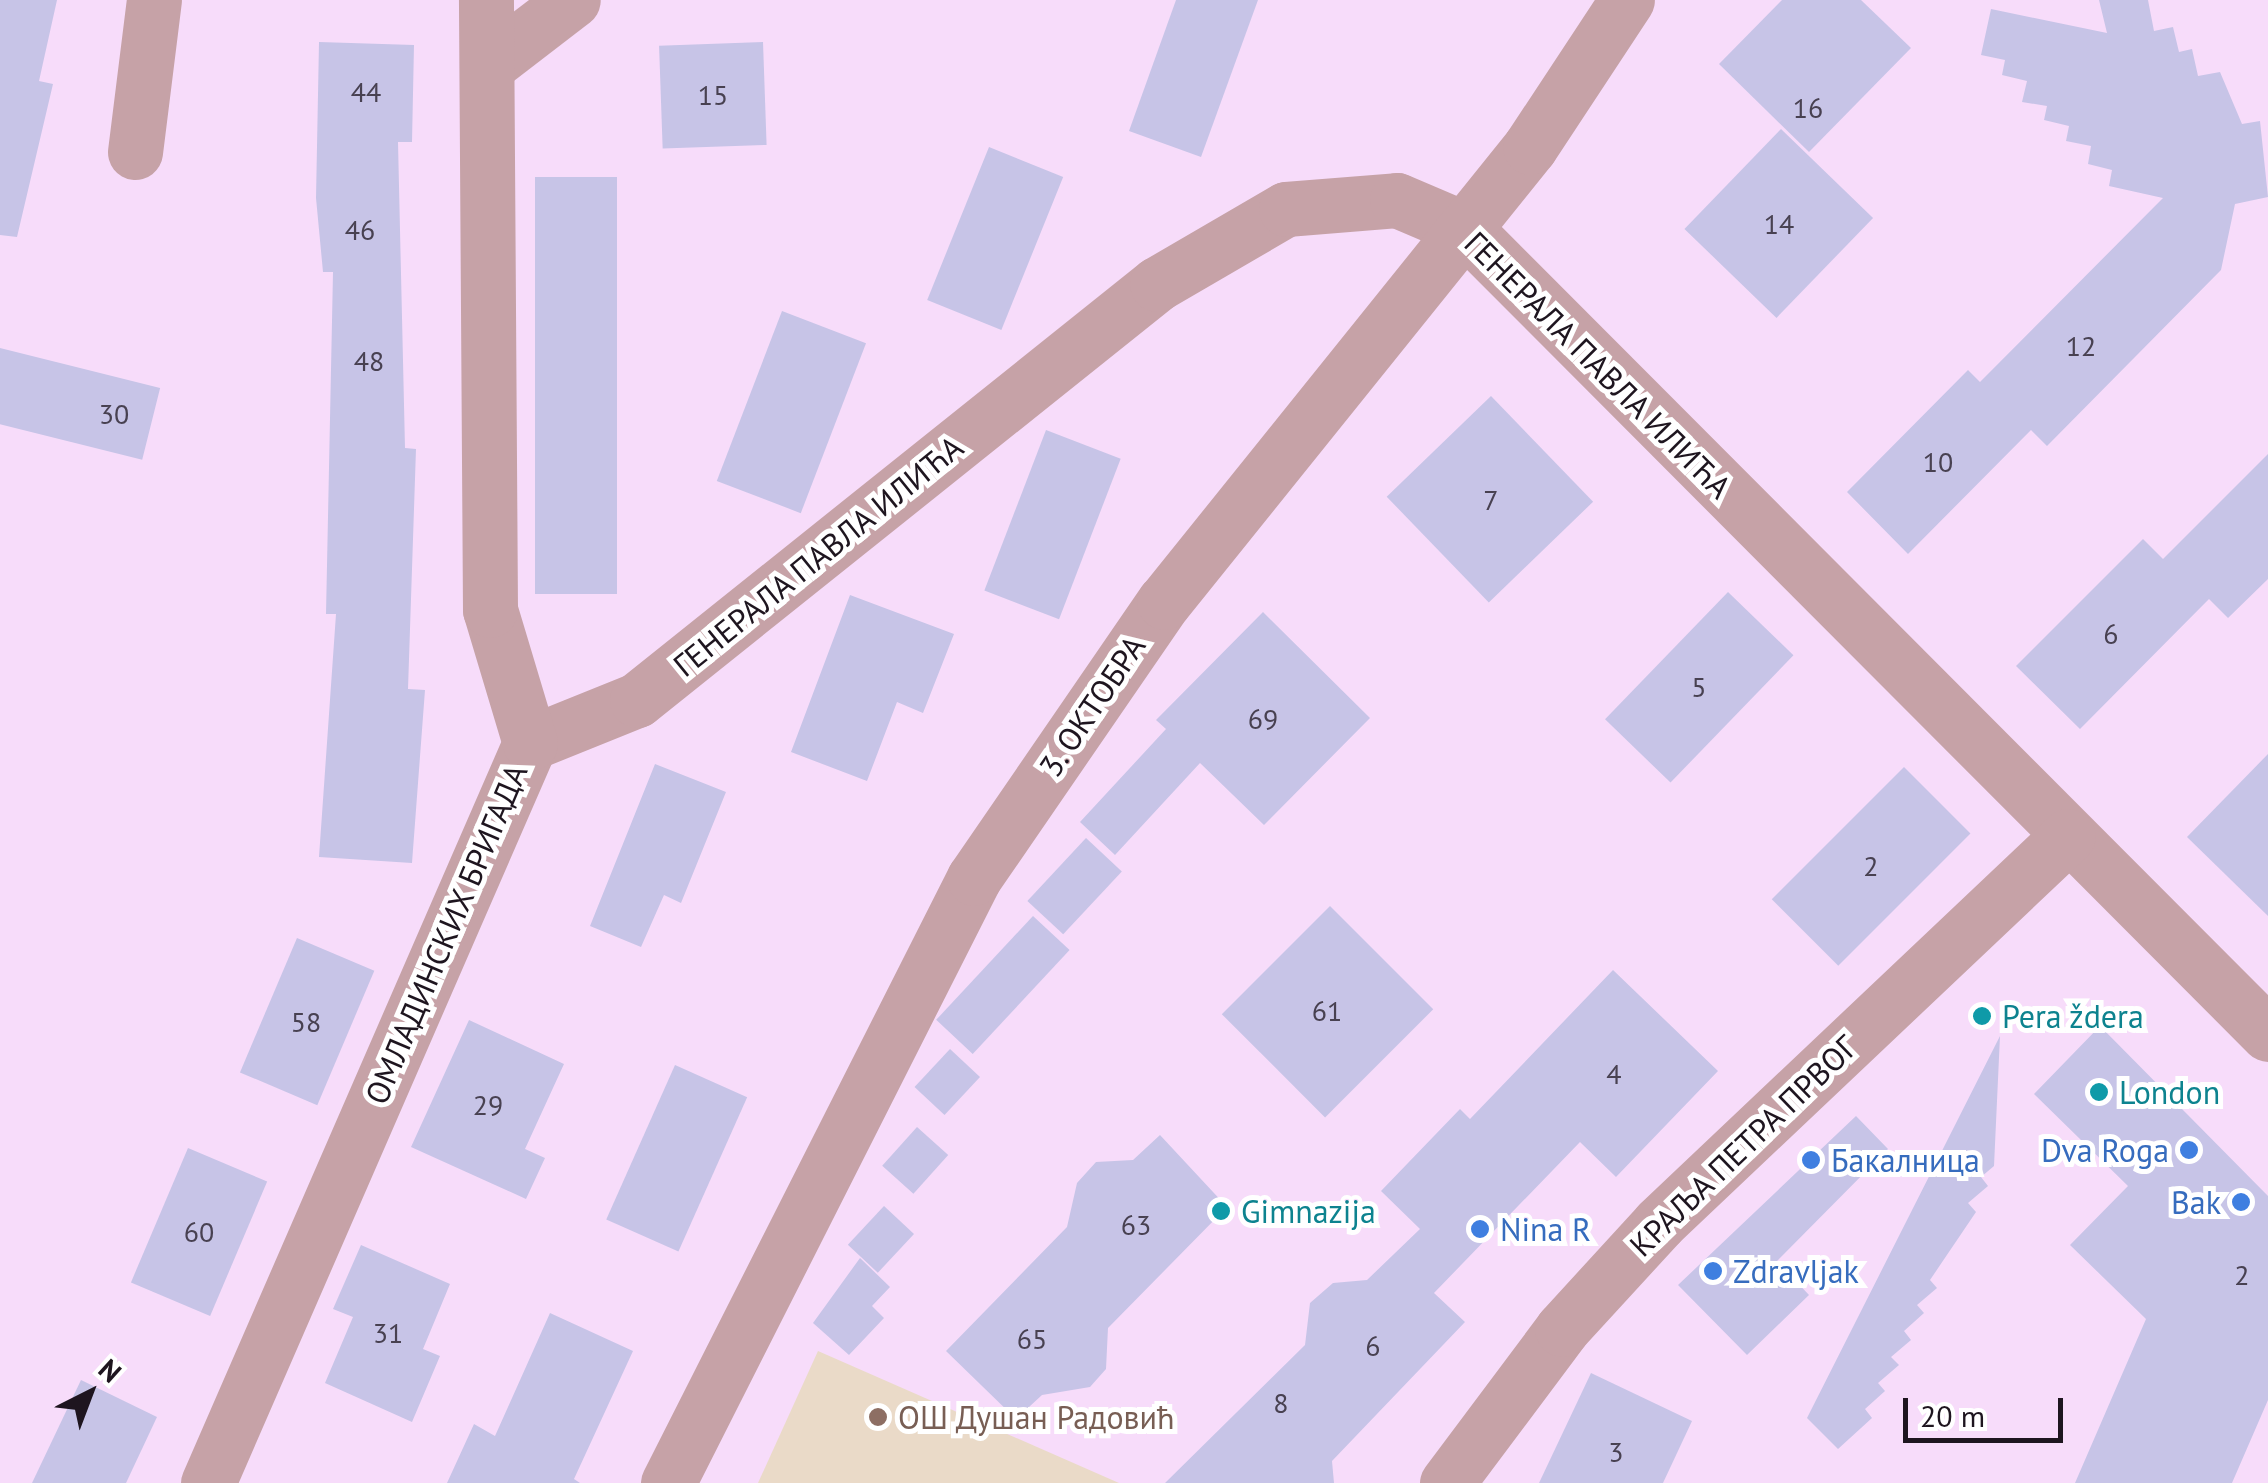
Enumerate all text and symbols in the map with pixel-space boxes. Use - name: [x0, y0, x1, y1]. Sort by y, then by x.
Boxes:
- house number: 44: [351, 75, 381, 109]
- house number: 15: [698, 78, 728, 112]
- house number: 16: [1793, 91, 1823, 125]
- house number: 14: [1764, 207, 1794, 241]
- house number: 46: [345, 213, 375, 247]
- street label: ГЕНЕРАЛА ПАВЛА ИЛИЋА: [1456, 223, 1740, 507]
- house number: 12: [2066, 329, 2096, 363]
- house number: 48: [354, 344, 384, 378]
- house number: 30: [99, 397, 129, 431]
- street label: ГЕНЕРАЛА ПАВЛА ИЛИЋА: [665, 427, 971, 685]
- house number: 10: [1923, 445, 1953, 479]
- house number: 7: [1483, 483, 1499, 517]
- house number: 6: [2103, 617, 2119, 651]
- street label: 3. ОКТОБРА: [1030, 627, 1154, 785]
- house number: 5: [1691, 670, 1707, 704]
- house number: 69: [1248, 702, 1278, 736]
- street label: ОМЛАДИНСКИХ БРИГАДА: [357, 758, 535, 1110]
- house number: 2: [1863, 849, 1879, 883]
- house number: 61: [1312, 994, 1342, 1028]
- place label: Pera ždera: [2002, 997, 2145, 1035]
- house number: 58: [291, 1005, 321, 1039]
- marker: Pera ždera: [1971, 1005, 1993, 1027]
- street label: КРАЉА ПЕТРА ПРВОГ: [1621, 1027, 1865, 1265]
- house number: 4: [1606, 1057, 1622, 1091]
- place label: London: [2119, 1073, 2220, 1111]
- marker: London: [2088, 1081, 2110, 1103]
- house number: 29: [473, 1088, 503, 1122]
- place label: Dva Roga: [2041, 1131, 2169, 1169]
- marker: Dva Roga: [2178, 1139, 2200, 1161]
- place label: Бакалница: [1831, 1141, 1980, 1179]
- marker: Бакалница: [1800, 1149, 1822, 1171]
- place label: Bak: [2171, 1183, 2221, 1221]
- marker: Bak: [2230, 1191, 2252, 1213]
- place label: Gimnazija: [1241, 1192, 1376, 1230]
- marker: Gimnazija: [1210, 1200, 1232, 1222]
- house number: 63: [1121, 1208, 1151, 1242]
- place label: Nina R: [1500, 1210, 1591, 1248]
- house number: 60: [184, 1215, 214, 1249]
- marker: Nina R: [1469, 1218, 1491, 1240]
- place label: Zdravljak: [1733, 1252, 1859, 1290]
- house number: 2: [2234, 1258, 2250, 1292]
- marker: Zdravljak: [1702, 1260, 1724, 1282]
- house number: 31: [373, 1316, 403, 1350]
- house number: 65: [1017, 1322, 1047, 1356]
- house number: 6: [1365, 1329, 1381, 1363]
- north arrow: [40, 1343, 140, 1443]
- text: N: [91, 1350, 130, 1390]
- scale bar: [1908, 1378, 2068, 1440]
- house number: 8: [1273, 1386, 1289, 1420]
- text: 20 m: [1920, 1396, 1985, 1435]
- place label: ОШ Душан Радовић: [898, 1398, 1175, 1436]
- marker: ОШ Душан Радовић: [867, 1406, 889, 1428]
- house number: 3: [1608, 1435, 1624, 1469]

